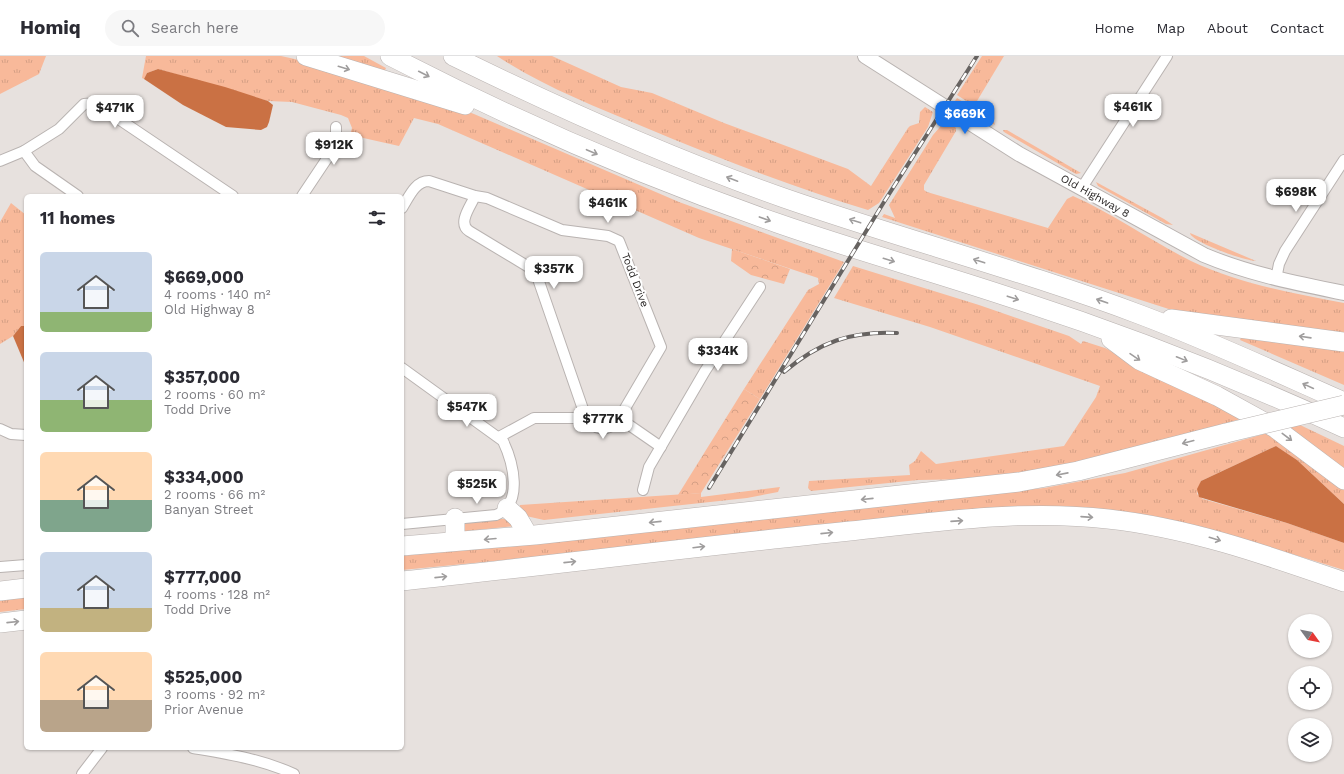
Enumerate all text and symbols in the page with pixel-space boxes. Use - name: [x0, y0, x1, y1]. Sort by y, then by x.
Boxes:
- search box: [105, 10, 385, 46]
- text: Homiq: [20, 16, 81, 39]
- icon: search: [119, 17, 141, 39]
- text: Search here: [151, 19, 239, 37]
- text: Home: [1094, 20, 1134, 36]
- text: Map: [1156, 20, 1185, 36]
- text: About: [1207, 20, 1248, 36]
- text: Contact: [1270, 20, 1324, 36]
- one-way arrow: [337, 65, 350, 72]
- one-way arrow: [418, 71, 430, 78]
- pin: $461K: [1105, 94, 1161, 128]
- pin: $471K: [87, 95, 143, 129]
- text: $461K: [1113, 99, 1153, 114]
- text: $471K: [96, 100, 134, 115]
- pin: $669K: [937, 101, 993, 135]
- text: $669K: [944, 106, 986, 121]
- pin: $912K: [306, 132, 362, 166]
- text: $912K: [315, 137, 353, 152]
- one-way arrow: [586, 149, 598, 156]
- street label: Old Highway 8: [1058, 172, 1132, 220]
- one-way arrow: [727, 174, 739, 182]
- pin: $698K: [1268, 179, 1324, 213]
- text: $698K: [1275, 184, 1317, 199]
- pin: $461K: [580, 190, 636, 224]
- text: $461K: [588, 195, 628, 210]
- icon: filters: [366, 207, 388, 229]
- text: 11 homes: [40, 208, 115, 228]
- one-way arrow: [759, 216, 771, 224]
- one-way arrow: [849, 217, 862, 224]
- street label: Todd Drive: [619, 251, 651, 309]
- pin: $357K: [526, 256, 582, 290]
- one-way arrow: [883, 256, 895, 264]
- one-way arrow: [973, 257, 986, 264]
- text: $357K: [534, 261, 574, 276]
- text: $669,000: [164, 267, 244, 287]
- icon: home: [72, 268, 120, 316]
- text: 4 rooms · 140 m²: [164, 287, 271, 302]
- one-way arrow: [1007, 295, 1020, 302]
- one-way arrow: [1096, 297, 1109, 304]
- text: Old Highway 8: [164, 302, 255, 317]
- one-way arrow: [1299, 333, 1312, 341]
- pin: $334K: [690, 338, 746, 372]
- text: $334K: [697, 343, 739, 358]
- one-way arrow: [1130, 353, 1141, 361]
- one-way arrow: [1175, 355, 1187, 363]
- text: $357,000: [164, 367, 240, 387]
- icon: home: [72, 368, 120, 416]
- one-way arrow: [1303, 382, 1315, 389]
- text: 2 rooms · 60 m²: [164, 387, 265, 402]
- pin: $547K: [439, 394, 495, 428]
- text: $547K: [447, 399, 487, 414]
- text: Todd Drive: [164, 402, 231, 417]
- pin: $777K: [575, 406, 631, 440]
- text: $777K: [582, 411, 624, 426]
- one-way arrow: [1281, 433, 1292, 441]
- one-way arrow: [1182, 439, 1195, 447]
- text: $334,000: [164, 467, 244, 487]
- icon: home: [72, 468, 120, 516]
- pin: $525K: [449, 471, 505, 505]
- one-way arrow: [1056, 471, 1069, 479]
- text: $525K: [457, 476, 497, 491]
- text: 2 rooms · 66 m²: [164, 487, 265, 502]
- one-way arrow: [861, 496, 874, 503]
- text: Banyan Street: [164, 502, 253, 517]
- one-way arrow: [1080, 514, 1093, 521]
- one-way arrow: [950, 517, 963, 524]
- one-way arrow: [649, 518, 662, 526]
- one-way arrow: [820, 529, 833, 537]
- one-way arrow: [484, 535, 497, 542]
- one-way arrow: [1208, 536, 1221, 543]
- one-way arrow: [692, 543, 705, 551]
- one-way arrow: [563, 558, 576, 566]
- text: $777,000: [164, 567, 242, 587]
- icon: home: [72, 568, 120, 616]
- one-way arrow: [434, 573, 447, 580]
- text: 4 rooms · 128 m²: [164, 587, 270, 602]
- text: Todd Drive: [164, 602, 231, 617]
- north arrow: [1288, 614, 1332, 658]
- map controls: [1288, 614, 1332, 762]
- one-way arrow: [6, 618, 19, 625]
- button: locate: [1288, 666, 1332, 710]
- text: $525,000: [164, 667, 242, 687]
- icon: home: [72, 668, 120, 716]
- text: 3 rooms · 92 m²: [164, 687, 265, 702]
- text: Prior Avenue: [164, 702, 243, 717]
- button: layers: [1288, 718, 1332, 762]

